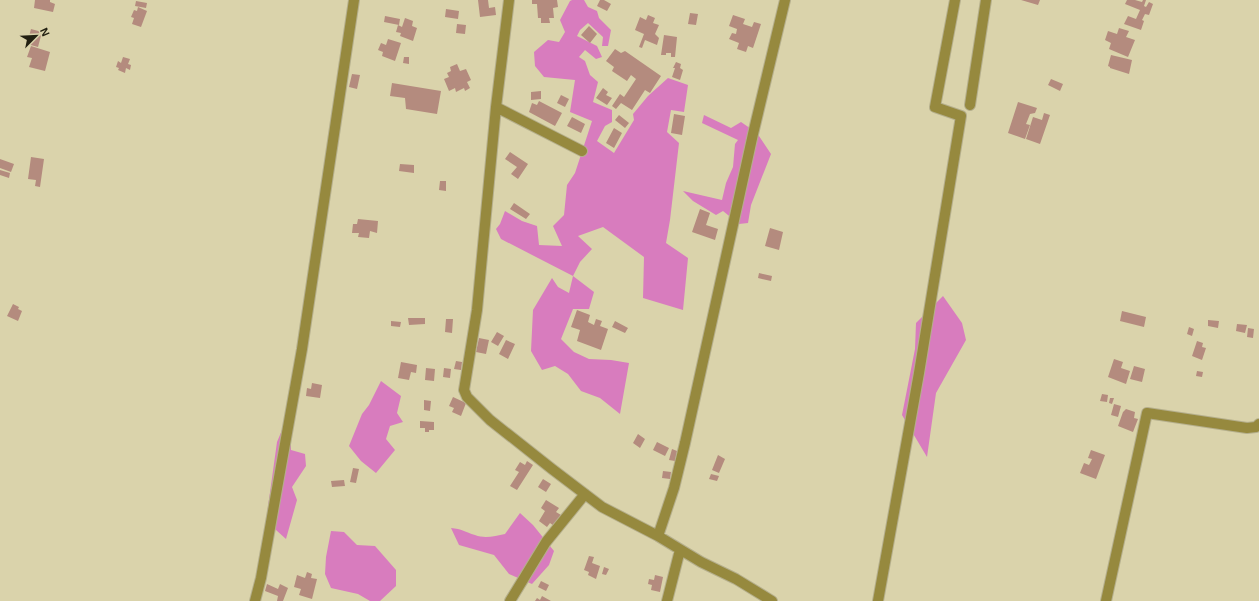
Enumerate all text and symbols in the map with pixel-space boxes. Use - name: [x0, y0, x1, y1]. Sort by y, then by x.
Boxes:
- north arrow: [16, 16, 56, 56]
- text: N: [38, 26, 52, 38]

